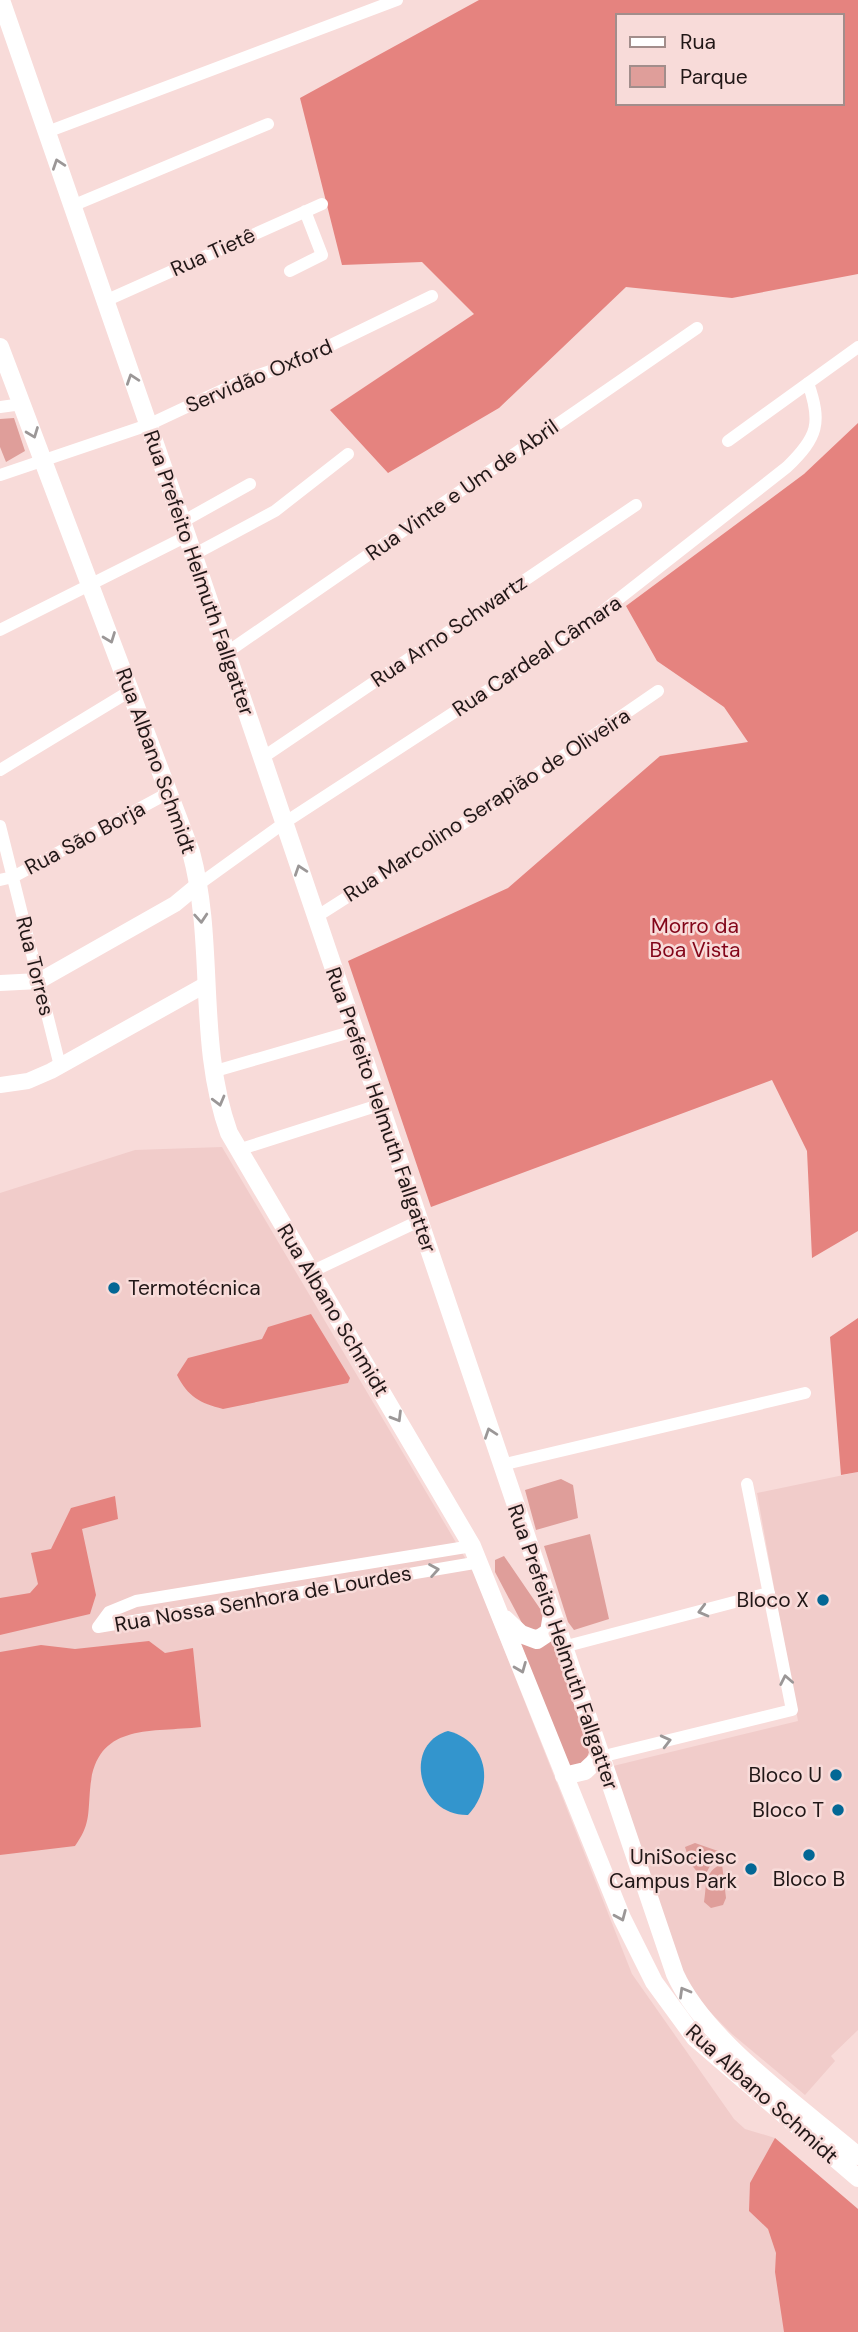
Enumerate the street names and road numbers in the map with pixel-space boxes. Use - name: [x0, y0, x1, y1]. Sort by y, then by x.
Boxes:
- street label: Rua Tietê: [166, 221, 260, 283]
- street label: Servidão Oxford: [181, 332, 337, 420]
- street label: Rua Vinte e Um de Abril: [360, 413, 564, 567]
- street label: Rua Prefeito Helmuth Fallgatter: [137, 426, 261, 720]
- street label: Rua Arno Schwartz: [366, 568, 532, 694]
- street label: Rua Cardeal Câmara: [447, 589, 627, 723]
- street label: Rua Albano Schmidt: [109, 664, 203, 858]
- street label: Rua Marcolino Serapião de Oliveira: [338, 702, 636, 908]
- street label: Rua São Borja: [20, 795, 150, 881]
- street label: Rua Torres: [9, 913, 61, 1019]
- street label: Rua Prefeito Helmuth Fallgatter: [319, 963, 443, 1257]
- street label: Rua Albano Schmidt: [270, 1219, 396, 1401]
- street label: Rua Prefeito Helmuth Fallgatter: [501, 1500, 625, 1794]
- street label: Rua Nossa Senhora de Lourdes: [112, 1559, 414, 1639]
- street label: Rua Albano Schmidt: [680, 2018, 844, 2170]

